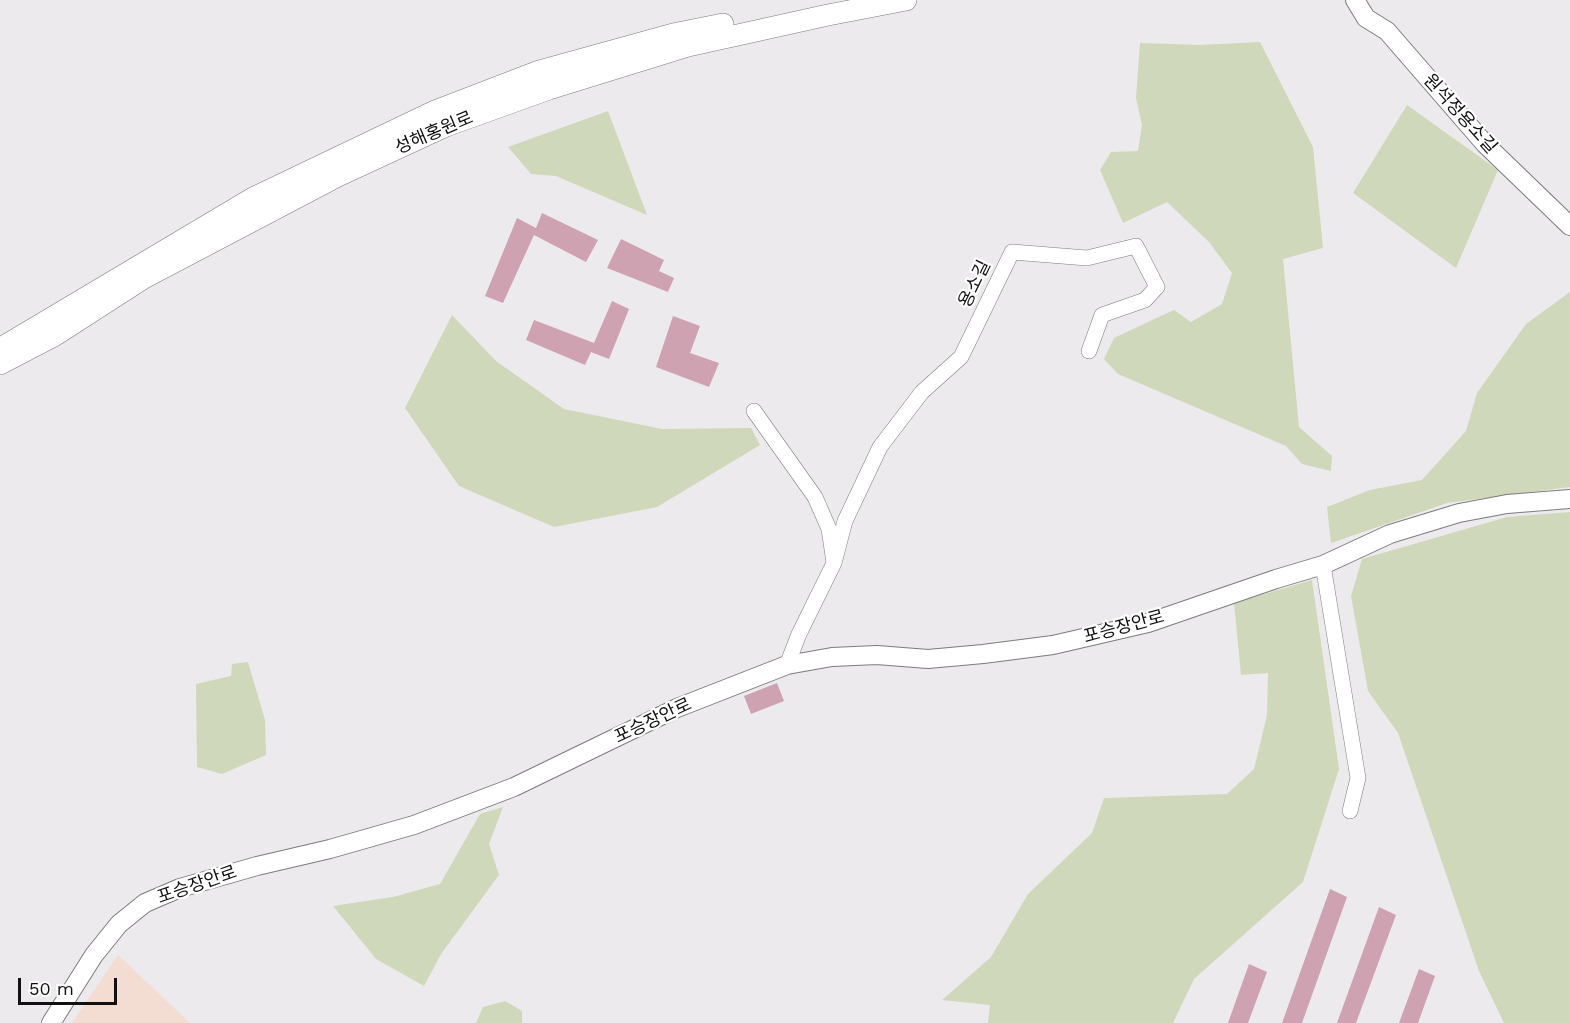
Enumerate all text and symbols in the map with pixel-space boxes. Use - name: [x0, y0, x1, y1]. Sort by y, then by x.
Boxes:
- street label: 원석정용소길: [1419, 70, 1501, 158]
- street label: 성해홍원로: [392, 107, 476, 159]
- street label: 용소길: [954, 257, 996, 311]
- street label: 포승장안로: [1081, 606, 1167, 648]
- street label: 포승장안로: [611, 694, 695, 748]
- street label: 포승장안로: [154, 861, 240, 909]
- scale bar: [21, 966, 120, 1004]
- text: 50 m: [29, 978, 74, 999]

